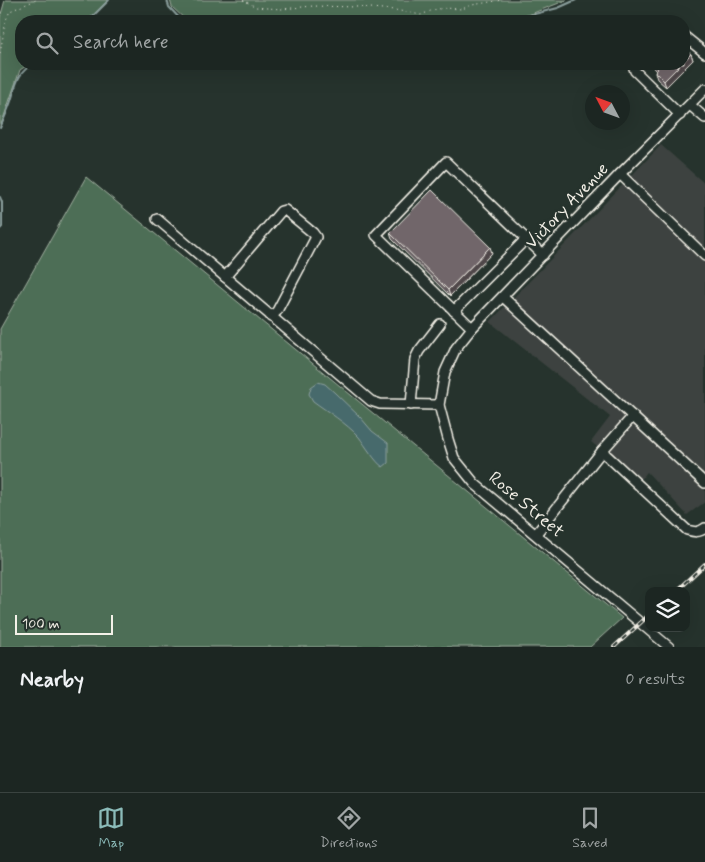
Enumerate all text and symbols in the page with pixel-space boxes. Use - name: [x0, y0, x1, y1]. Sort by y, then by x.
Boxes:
- search box: [15, 15, 690, 70]
- icon: search: [33, 29, 61, 57]
- text: Search here: [73, 30, 169, 55]
- north arrow: [585, 85, 630, 130]
- street label: Victory Avenue: [520, 158, 614, 254]
- street label: Rose Street: [483, 466, 569, 544]
- map controls: [645, 587, 690, 632]
- button: layers: [645, 587, 690, 632]
- scale bar: [15, 612, 112, 635]
- text: 100 m: [22, 615, 60, 633]
- text: Nearby: [20, 666, 84, 694]
- text: 0 results: [625, 669, 685, 690]
- tab: Map: [97, 804, 125, 852]
- tab: Directions: [320, 804, 378, 852]
- tab: Saved: [572, 804, 608, 852]

